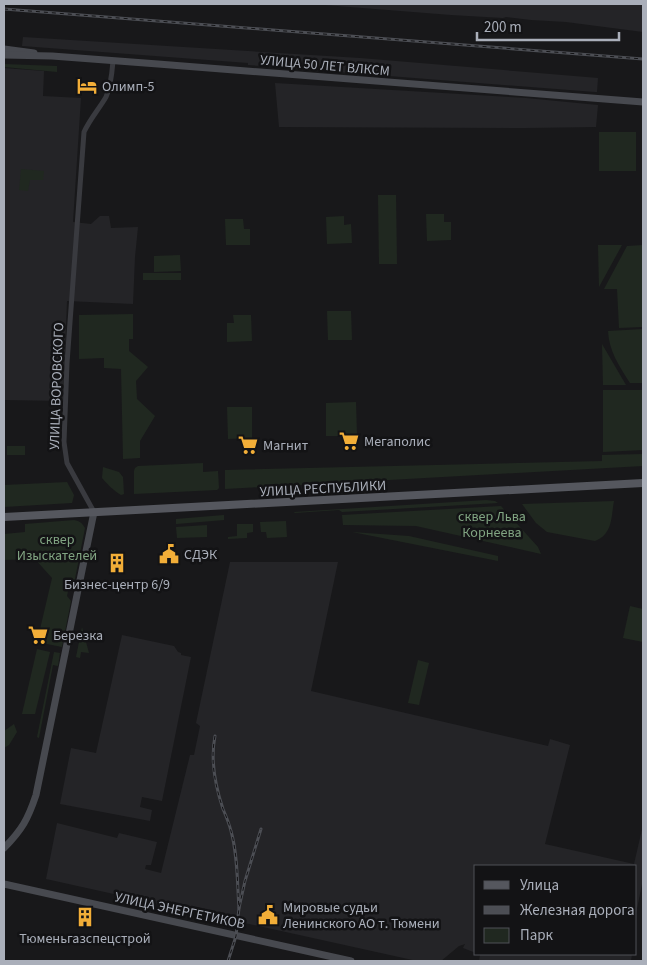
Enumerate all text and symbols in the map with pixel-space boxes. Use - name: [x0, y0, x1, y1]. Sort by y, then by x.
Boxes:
- scale bar: [477, 10, 620, 42]
- text: 200 m: [484, 17, 522, 38]
- street label: УЛИЦА 50 ЛЕТ ВЛКСМ: [259, 50, 391, 82]
- hotel icon: Олимп-5: [76, 75, 98, 97]
- place label: Олимп-5: [102, 77, 154, 97]
- street label: УЛИЦА ВОРОВСКОГО: [45, 322, 69, 450]
- supermarket icon: Мегаполис: [338, 430, 360, 452]
- place label: Мегаполис: [364, 432, 431, 452]
- supermarket icon: Магнит: [237, 434, 259, 456]
- place label: Магнит: [263, 436, 309, 456]
- street label: УЛИЦА РЕСПУБЛИКИ: [259, 476, 387, 502]
- park label: сквер Льва Корнеева: [458, 507, 526, 543]
- park label: сквер Изыскателей: [17, 530, 97, 566]
- public building icon: СДЭК: [158, 543, 180, 565]
- place label: СДЭК: [184, 545, 218, 565]
- building icon: Бизнес-центр 6/9: [106, 552, 128, 574]
- place label: Бизнес-центр 6/9: [64, 575, 170, 595]
- supermarket icon: Березка: [27, 624, 49, 646]
- place label: Березка: [53, 626, 103, 646]
- legend: [474, 865, 637, 955]
- text: Улица: [520, 875, 559, 896]
- street label: УЛИЦА ЭНЕРГЕТИКОВ: [113, 887, 247, 935]
- place label: Мировые судьи Ленинского АО т. Тюмени: [283, 898, 440, 934]
- text: Железная дорога: [520, 900, 635, 921]
- public building icon: Мировые судьи Ленинского АО т. Тюмени: [257, 904, 279, 926]
- building icon: Тюменьгазспецстрой: [74, 906, 96, 928]
- text: Парк: [520, 925, 554, 946]
- place label: Тюменьгазспецстрой: [19, 929, 151, 949]

